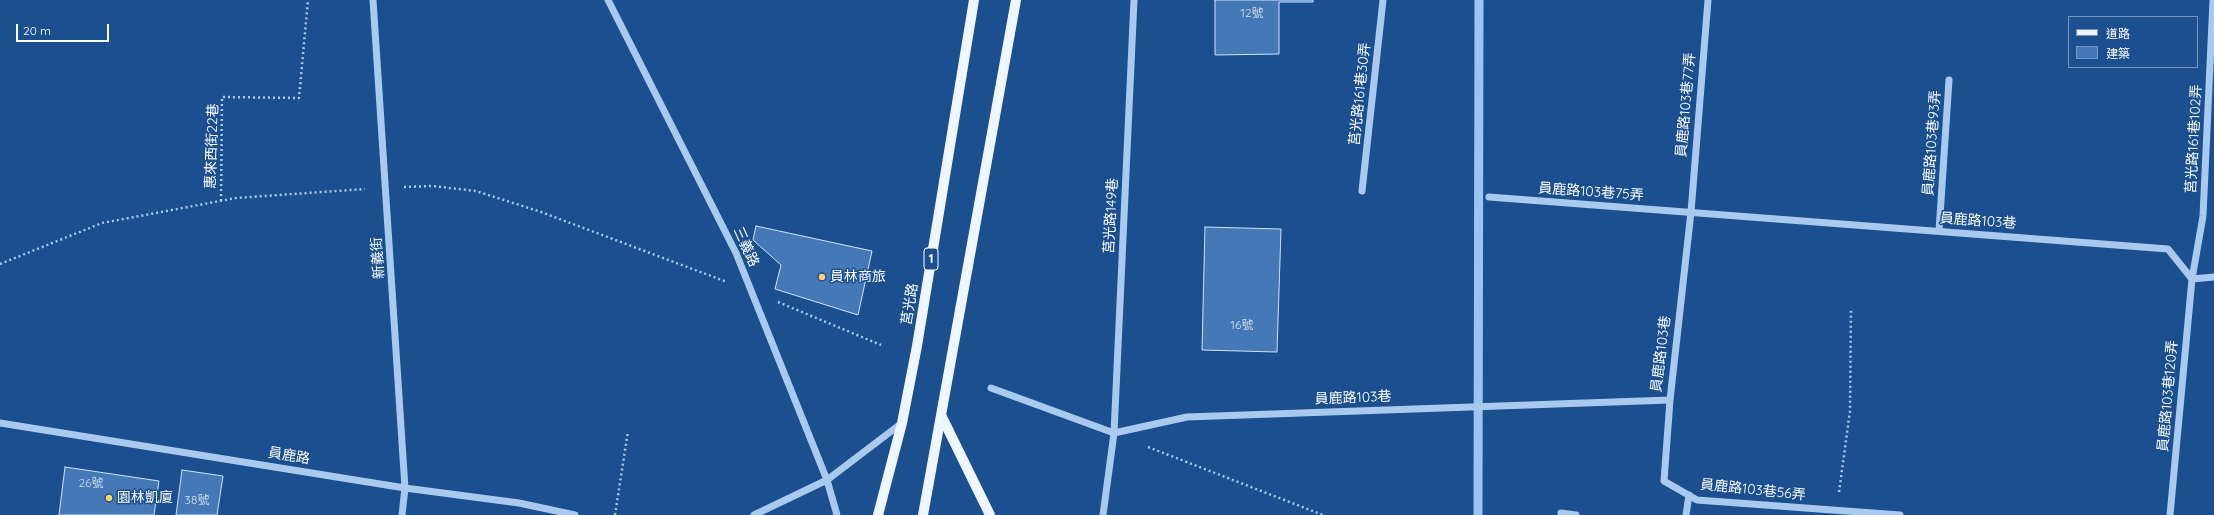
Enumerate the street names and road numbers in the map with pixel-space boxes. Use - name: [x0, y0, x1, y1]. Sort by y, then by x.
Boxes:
- street label: 莒光路161巷30弄: [1346, 42, 1374, 146]
- street label: 員鹿路103巷77弄: [1673, 52, 1699, 158]
- street label: 莒光路161巷102弄: [2183, 84, 2205, 194]
- street label: 員鹿路103巷93弄: [1920, 90, 1944, 196]
- street label: 惠來西街22巷: [202, 103, 222, 189]
- street label: 莒光路149巷: [1101, 178, 1121, 254]
- street label: 員鹿路103巷75弄: [1538, 180, 1644, 204]
- street label: 員鹿路103巷: [1939, 210, 2017, 232]
- street label: 三義路: [730, 224, 762, 270]
- street label: 新義街: [368, 236, 388, 280]
- road number: 1: [924, 248, 938, 270]
- street label: 莒光路: [898, 282, 922, 326]
- street label: 員鹿路103巷: [1648, 315, 1674, 393]
- street label: 員鹿路103巷120弄: [2155, 339, 2181, 453]
- street label: 員鹿路103巷: [1314, 388, 1392, 408]
- street label: 員鹿路: [267, 444, 311, 468]
- street label: 員鹿路103巷56弄: [1699, 476, 1807, 504]

